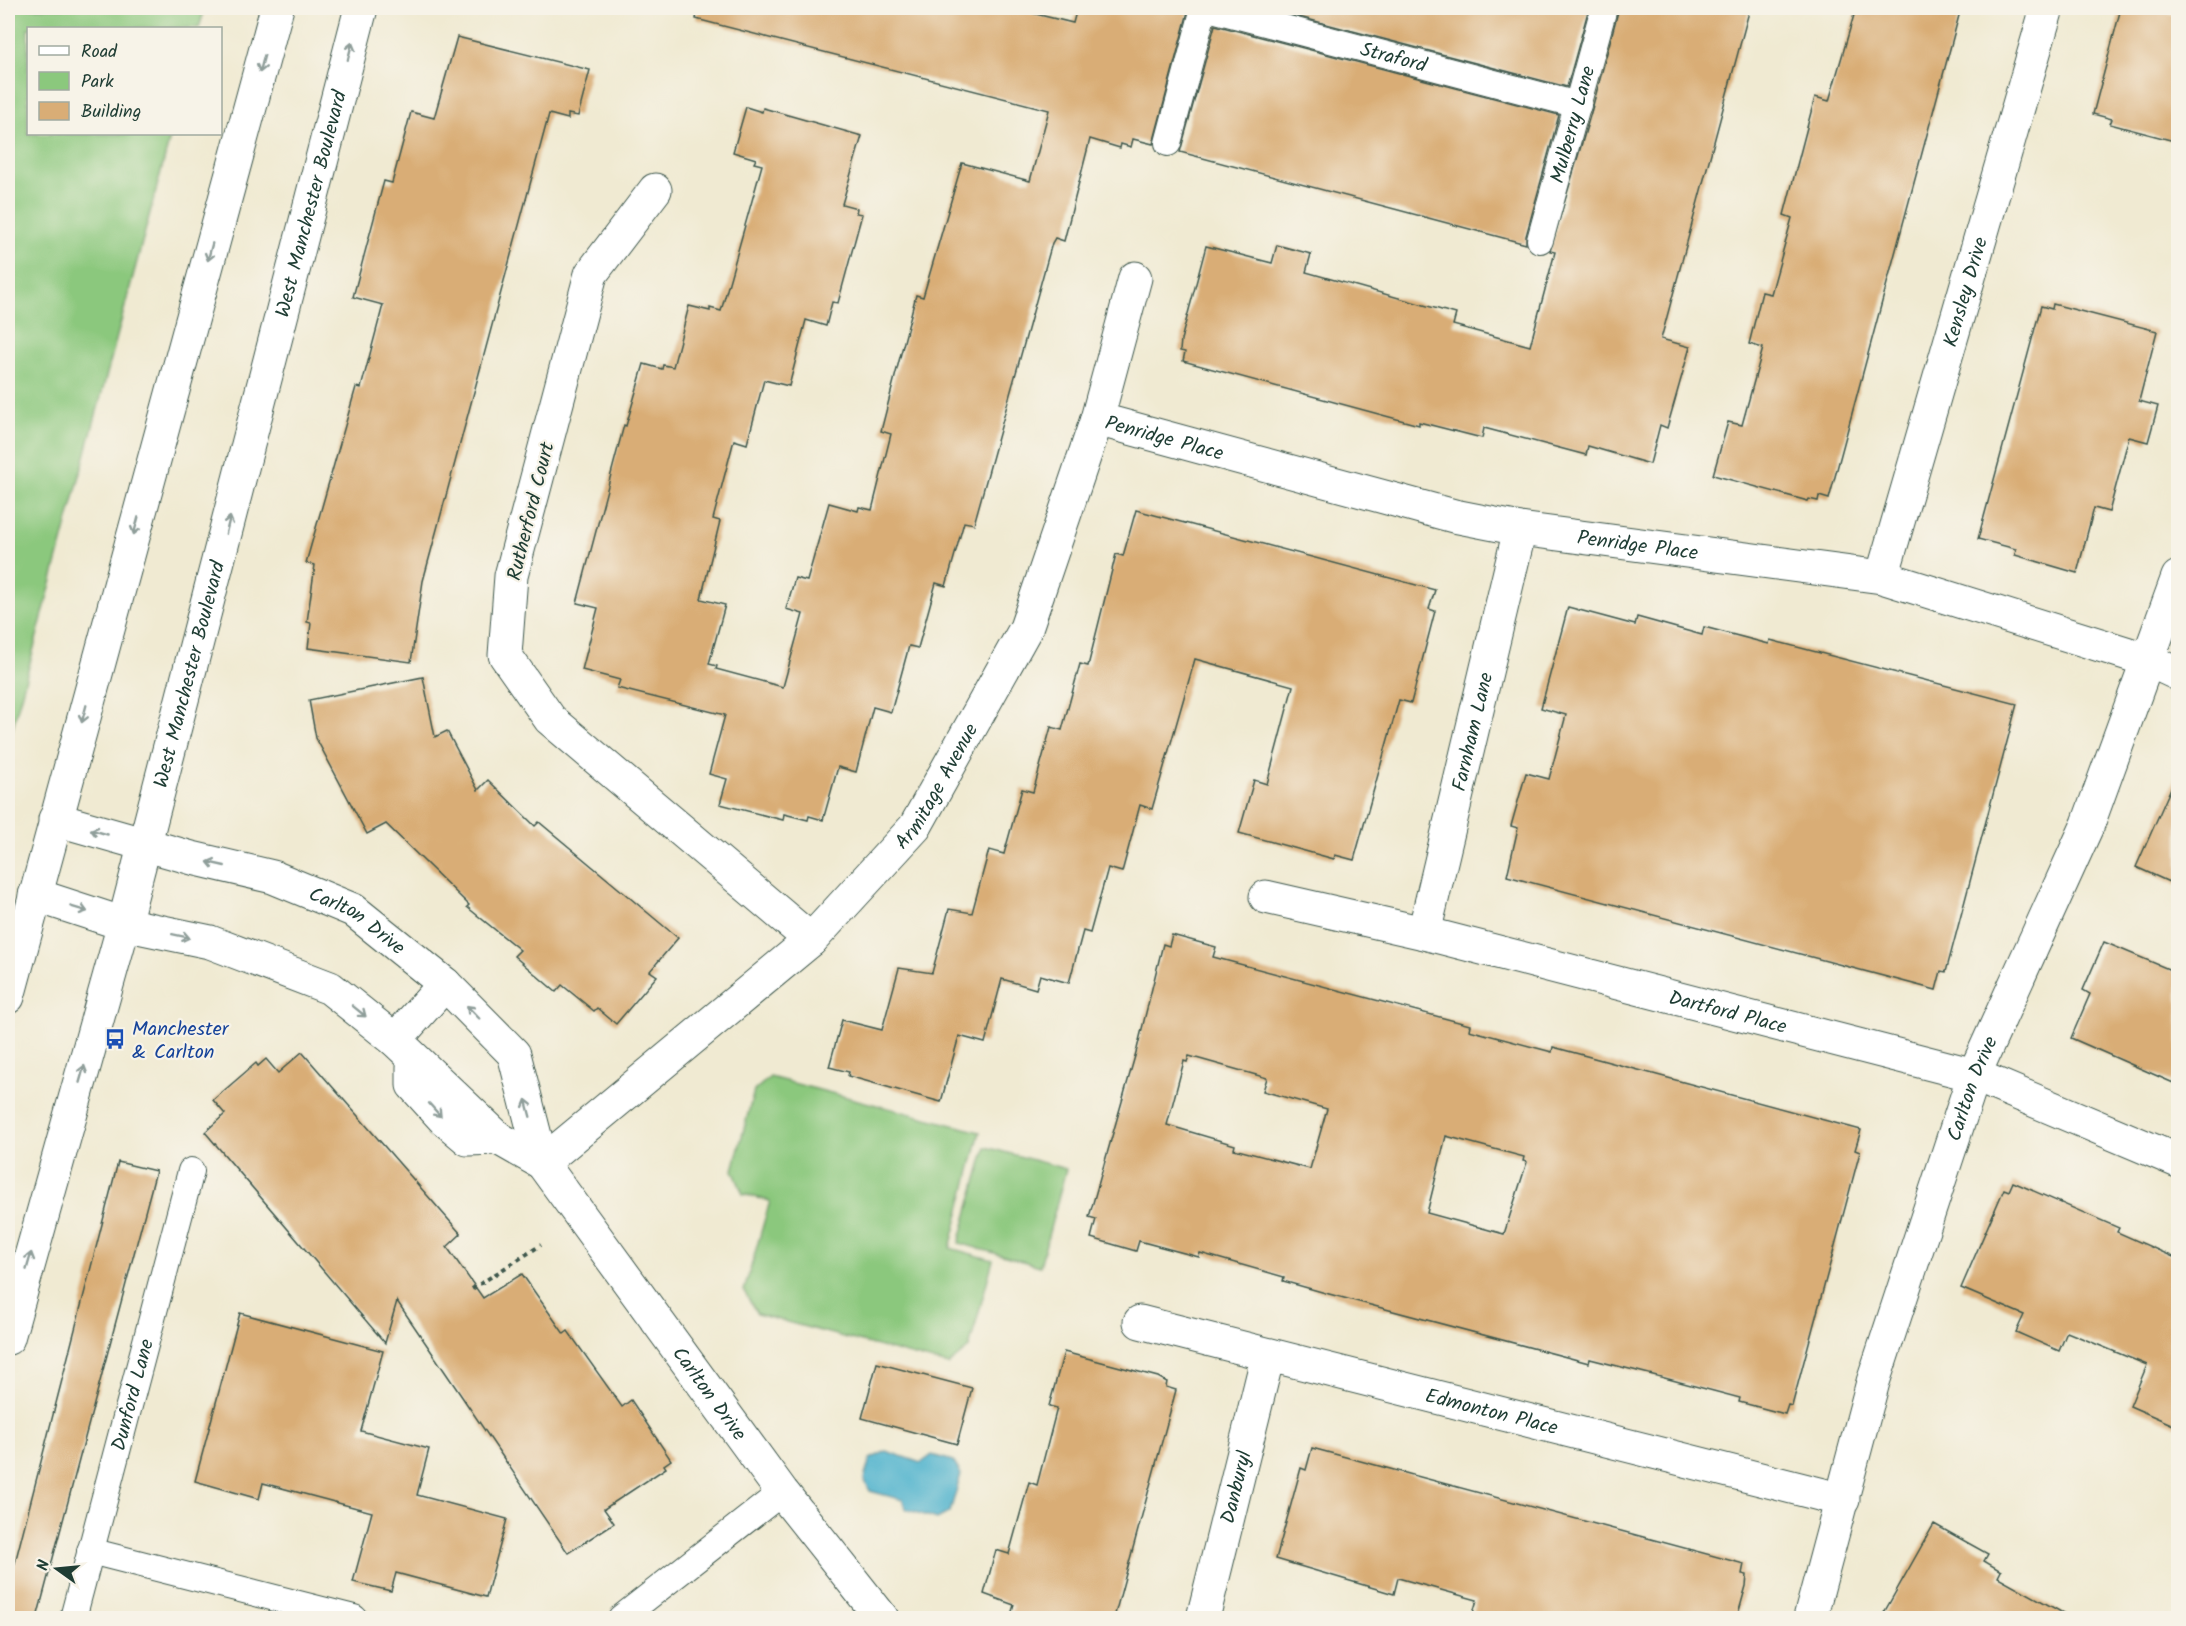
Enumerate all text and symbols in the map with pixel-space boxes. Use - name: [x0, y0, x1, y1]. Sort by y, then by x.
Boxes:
- legend: [27, 27, 222, 135]
- street label: Straford: [1356, 35, 1431, 83]
- text: Road: [81, 38, 118, 67]
- one-way arrow: [344, 42, 356, 61]
- one-way arrow: [255, 54, 267, 73]
- street label: Mulberry Lane: [1542, 63, 1605, 187]
- text: Park: [81, 68, 114, 97]
- street label: West Manchester Boulevard: [268, 86, 357, 321]
- text: Building: [81, 98, 141, 127]
- street label: Kensley Drive: [1936, 234, 1998, 351]
- one-way arrow: [204, 242, 216, 261]
- street label: Penridge Place: [1101, 408, 1227, 471]
- street label: Rutherford Court: [499, 439, 565, 584]
- one-way arrow: [129, 516, 141, 535]
- one-way arrow: [223, 516, 234, 535]
- street label: Penridge Place: [1575, 523, 1700, 570]
- street label: West Manchester Boulevard: [146, 557, 236, 792]
- street label: Farnham Lane: [1444, 669, 1503, 795]
- one-way arrow: [77, 704, 89, 723]
- street label: Armitage Avenue: [888, 718, 988, 858]
- one-way arrow: [90, 826, 109, 837]
- one-way arrow: [207, 858, 226, 869]
- street label: Carlton Drive: [303, 879, 412, 964]
- one-way arrow: [69, 905, 88, 916]
- one-way arrow: [171, 931, 191, 942]
- street label: Dartford Place: [1665, 983, 1790, 1044]
- one-way arrow: [351, 1004, 366, 1018]
- one-way arrow: [465, 1004, 480, 1019]
- place label: Manchester & Carlton: [132, 1014, 230, 1069]
- bus stop icon: Manchester & Carlton: [103, 1027, 127, 1051]
- street label: Carlton Drive: [1939, 1031, 2008, 1146]
- one-way arrow: [77, 1065, 88, 1084]
- one-way arrow: [522, 1099, 533, 1118]
- one-way arrow: [428, 1102, 442, 1117]
- one-way arrow: [24, 1252, 35, 1271]
- street label: Dunford Lane: [104, 1336, 164, 1455]
- street label: Carlton Drive: [663, 1340, 754, 1448]
- street label: Edmonton Place: [1422, 1381, 1561, 1445]
- street label: Danburyl: [1213, 1448, 1262, 1527]
- north arrow: [27, 1539, 87, 1599]
- text: N: [31, 1557, 57, 1574]

